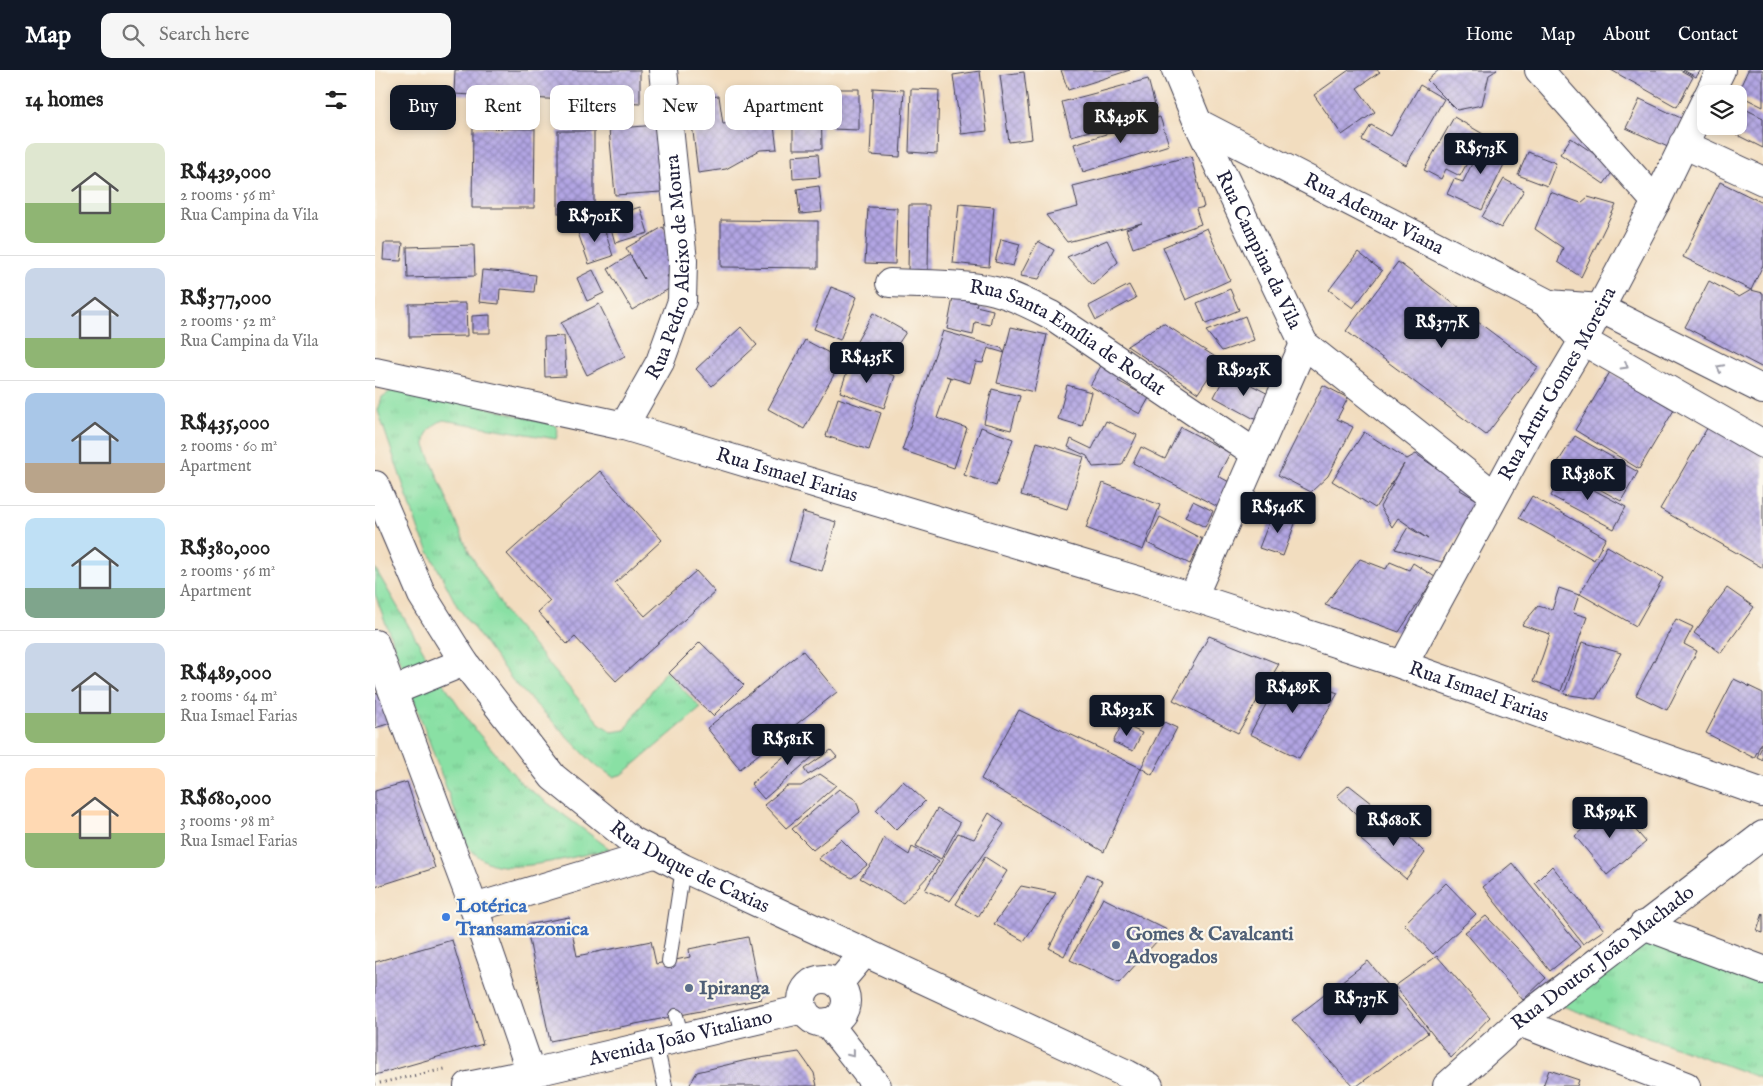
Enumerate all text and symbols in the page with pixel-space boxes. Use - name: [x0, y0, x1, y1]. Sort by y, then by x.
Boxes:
- search box: [101, 13, 451, 58]
- text: Map: [25, 20, 71, 51]
- icon: search: [119, 21, 147, 49]
- text: Search here: [159, 23, 250, 47]
- text: Home: [1466, 24, 1513, 47]
- text: Map: [1541, 24, 1575, 47]
- text: About: [1603, 24, 1650, 47]
- text: Contact: [1678, 24, 1738, 47]
- chip: Buy: [390, 85, 456, 130]
- chip: Rent: [466, 85, 540, 130]
- chip: Filters: [550, 85, 634, 130]
- chip: New: [644, 85, 715, 130]
- chip: Apartment: [725, 85, 842, 130]
- map controls: [1697, 85, 1747, 135]
- button: layers: [1697, 85, 1747, 135]
- icon: filters: [322, 86, 350, 114]
- text: 14 homes: [25, 87, 103, 114]
- pin: R$439K: [1080, 102, 1162, 144]
- text: R$439K: [1094, 108, 1148, 128]
- pin: R$573K: [1440, 132, 1522, 175]
- text: R$573K: [1455, 139, 1507, 159]
- street label: Rua Pedro Aleixo de Moura: [640, 153, 696, 384]
- text: R$439,000: [180, 159, 271, 186]
- icon: home: [65, 163, 125, 223]
- street label: Rua Campina da Vila: [1210, 166, 1308, 334]
- street label: Rua Ademar Viana: [1300, 167, 1449, 260]
- text: 2 rooms · 56 m²: [180, 186, 275, 206]
- pin: R$701K: [554, 200, 636, 243]
- text: Rua Campina da Vila: [180, 206, 318, 226]
- text: R$701K: [568, 207, 622, 227]
- street label: Rua Santa Emília de Rodat: [968, 274, 1171, 402]
- street label: Rua Artur Gomes Moreira: [1493, 282, 1622, 485]
- text: R$377,000: [180, 285, 272, 312]
- icon: home: [65, 288, 125, 348]
- pin: R$377K: [1401, 306, 1483, 349]
- text: 2 rooms · 52 m²: [180, 312, 276, 332]
- text: R$377K: [1415, 313, 1469, 333]
- text: Rua Campina da Vila: [180, 332, 318, 352]
- pin: R$435K: [826, 342, 908, 384]
- text: R$435K: [841, 348, 893, 368]
- pin: R$925K: [1203, 354, 1285, 397]
- one-way arrow: [1619, 360, 1628, 370]
- text: R$925K: [1218, 361, 1270, 381]
- one-way arrow: [1716, 364, 1725, 374]
- text: R$435,000: [180, 410, 270, 437]
- icon: home: [65, 413, 125, 473]
- text: 2 rooms · 60 m²: [180, 437, 278, 457]
- street label: Rua Ismael Farias: [713, 442, 861, 508]
- text: Apartment: [180, 457, 251, 477]
- pin: R$380K: [1547, 458, 1629, 501]
- text: R$380K: [1562, 465, 1614, 485]
- pin: R$546K: [1237, 492, 1319, 534]
- text: R$546K: [1252, 498, 1304, 518]
- text: R$380,000: [180, 535, 270, 562]
- icon: home: [65, 538, 125, 598]
- text: 2 rooms · 56 m²: [180, 562, 275, 582]
- text: Apartment: [180, 582, 251, 602]
- street label: Rua Ismael Farias: [1405, 656, 1552, 728]
- text: R$489,000: [180, 660, 272, 687]
- icon: home: [65, 663, 125, 723]
- pin: R$489K: [1252, 672, 1334, 714]
- text: R$489K: [1266, 678, 1320, 698]
- text: 2 rooms · 64 m²: [180, 687, 278, 707]
- pin: R$932K: [1086, 694, 1168, 737]
- text: R$932K: [1101, 701, 1154, 721]
- text: Rua Ismael Farias: [180, 707, 297, 727]
- pin: R$581K: [747, 724, 829, 766]
- text: R$581K: [763, 730, 813, 750]
- text: R$680,000: [180, 785, 271, 812]
- icon: home: [65, 788, 125, 848]
- pin: R$594K: [1569, 796, 1651, 839]
- text: R$594K: [1583, 803, 1637, 823]
- pin: R$680K: [1353, 804, 1435, 847]
- text: R$680K: [1367, 811, 1421, 831]
- text: 3 rooms · 98 m²: [180, 812, 275, 832]
- street label: Rua Duque de Caxias: [605, 815, 773, 919]
- text: Rua Ismael Farias: [180, 832, 297, 852]
- street label: Rua Doutor João Machado: [1506, 880, 1700, 1036]
- place label: Lotérica Transamazonica: [455, 894, 589, 942]
- marker: Lotérica Transamazonica: [440, 911, 452, 923]
- place label: Gomes & Cavalcanti Advogados: [1125, 922, 1294, 970]
- marker: Gomes & Cavalcanti Advogados: [1110, 939, 1122, 951]
- place label: Ipiranga: [699, 976, 770, 1001]
- marker: Ipiranga: [683, 982, 695, 994]
- pin: R$737K: [1320, 982, 1402, 1025]
- text: R$737K: [1334, 989, 1388, 1009]
- street label: Avenida João Vitaliano: [585, 1004, 775, 1072]
- one-way arrow: [847, 1048, 855, 1057]

